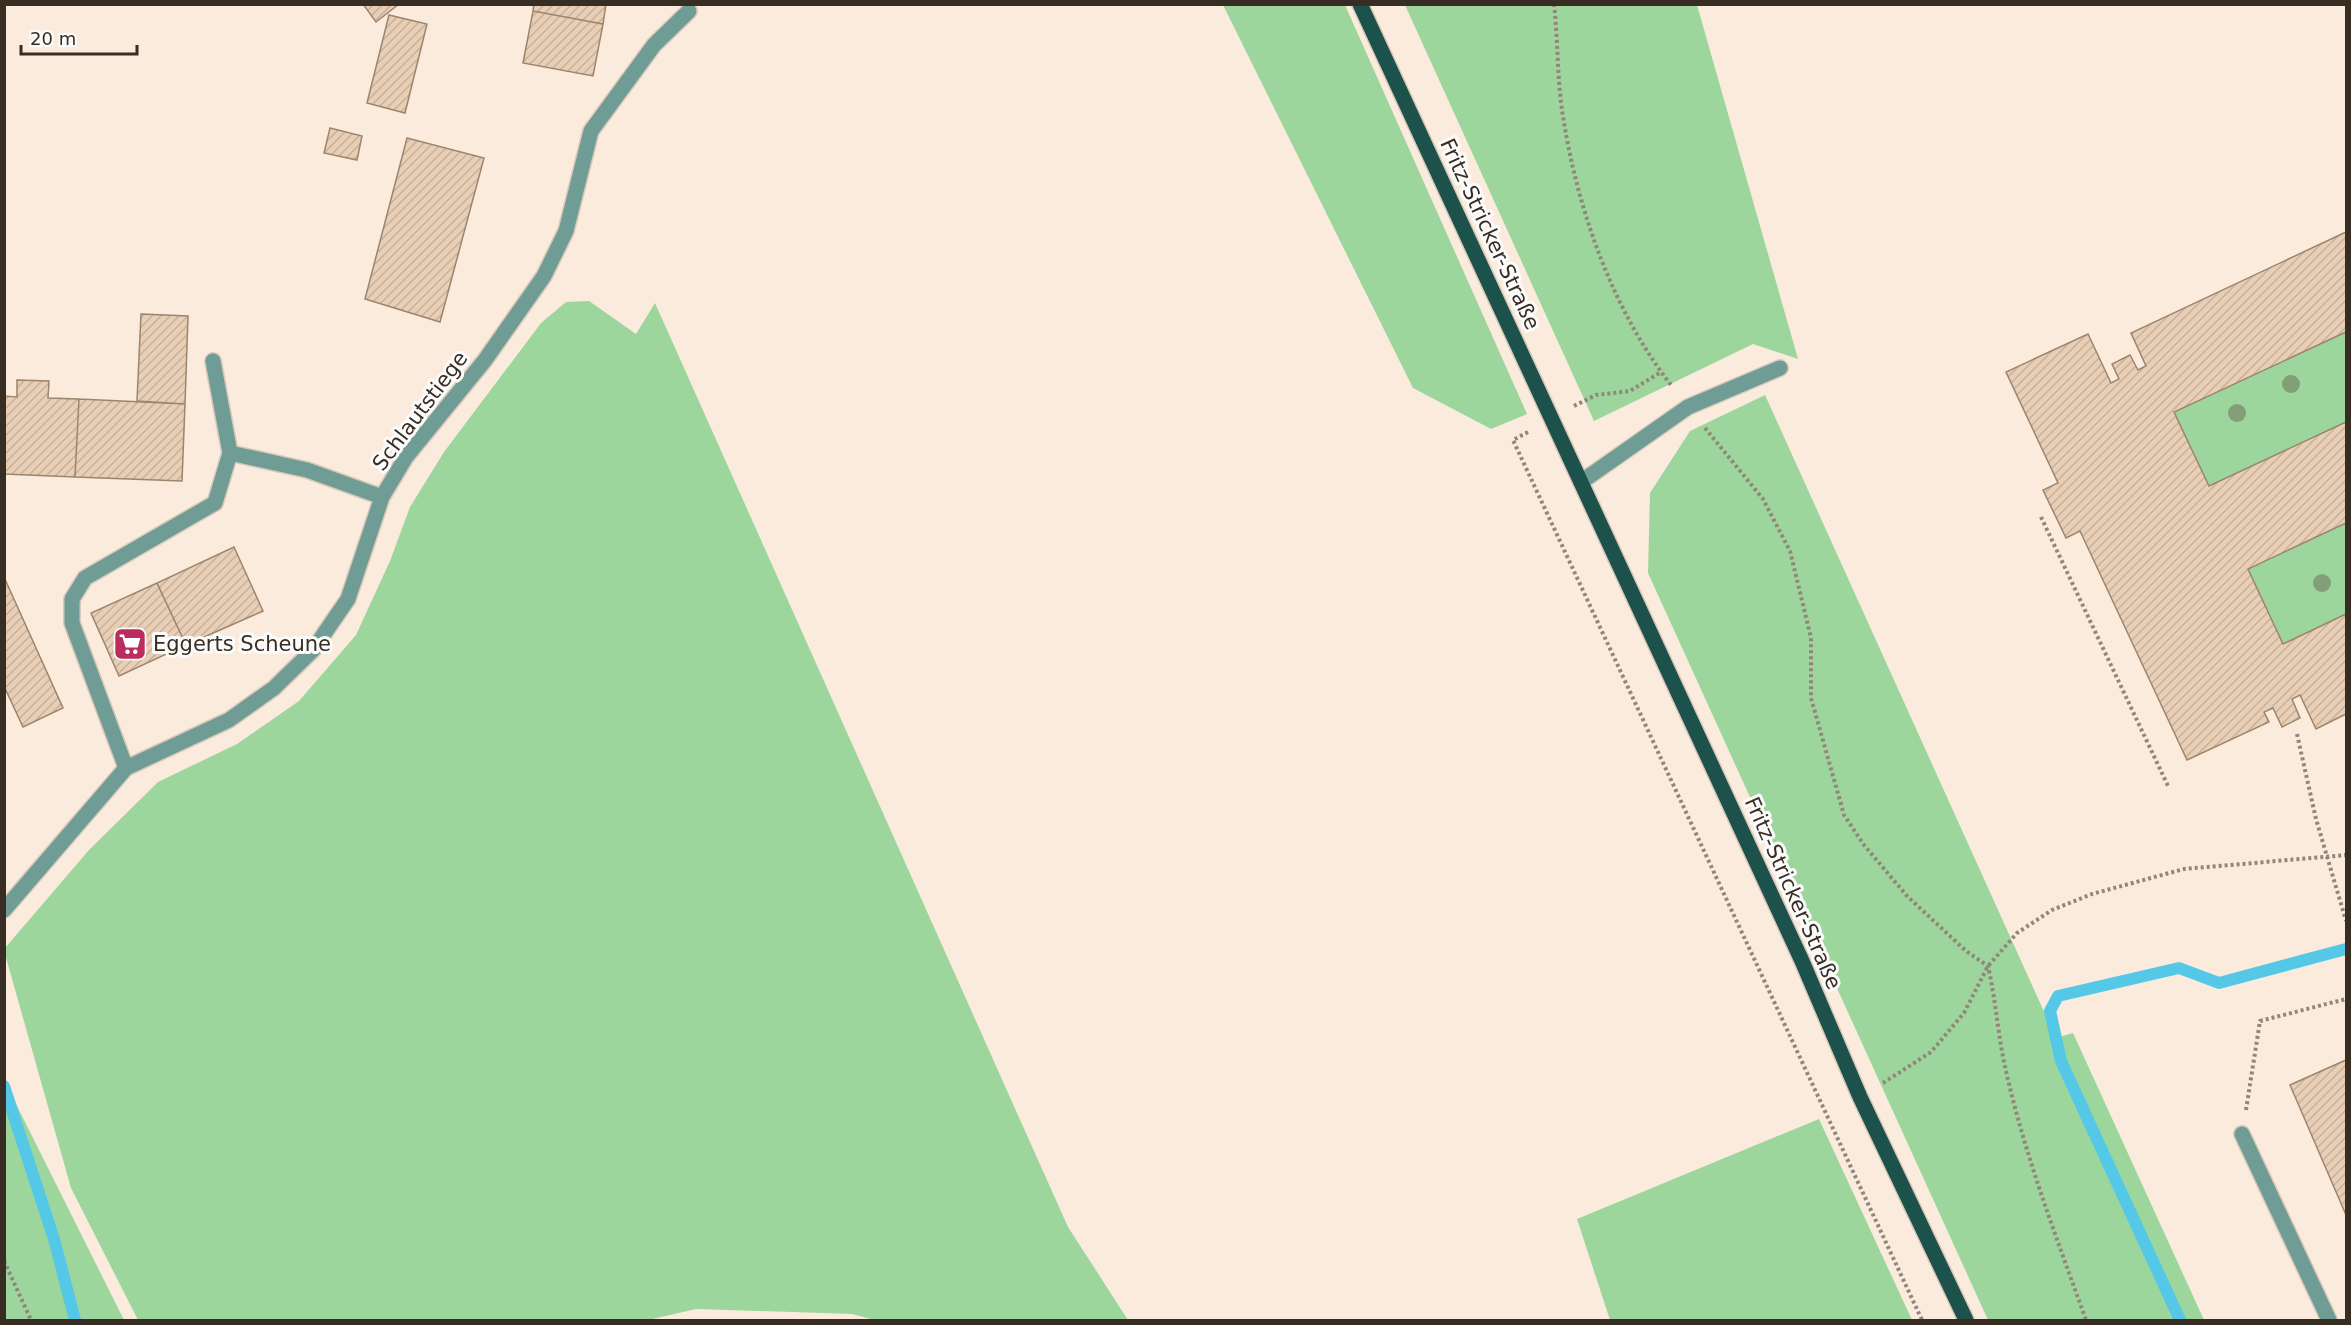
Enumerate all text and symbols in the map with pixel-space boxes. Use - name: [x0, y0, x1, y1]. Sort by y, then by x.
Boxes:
- scale bar: [21, 18, 136, 56]
- text: 20 m: [30, 28, 76, 49]
- street label: Fritz-Stricker-Straße: [1435, 135, 1545, 333]
- street label: Schlautstiege: [367, 347, 473, 475]
- supermarket icon: Eggerts Scheune: [112, 626, 148, 662]
- place label: Eggerts Scheune: [153, 632, 331, 656]
- street label: Fritz-Stricker-Straße: [1740, 793, 1846, 993]

